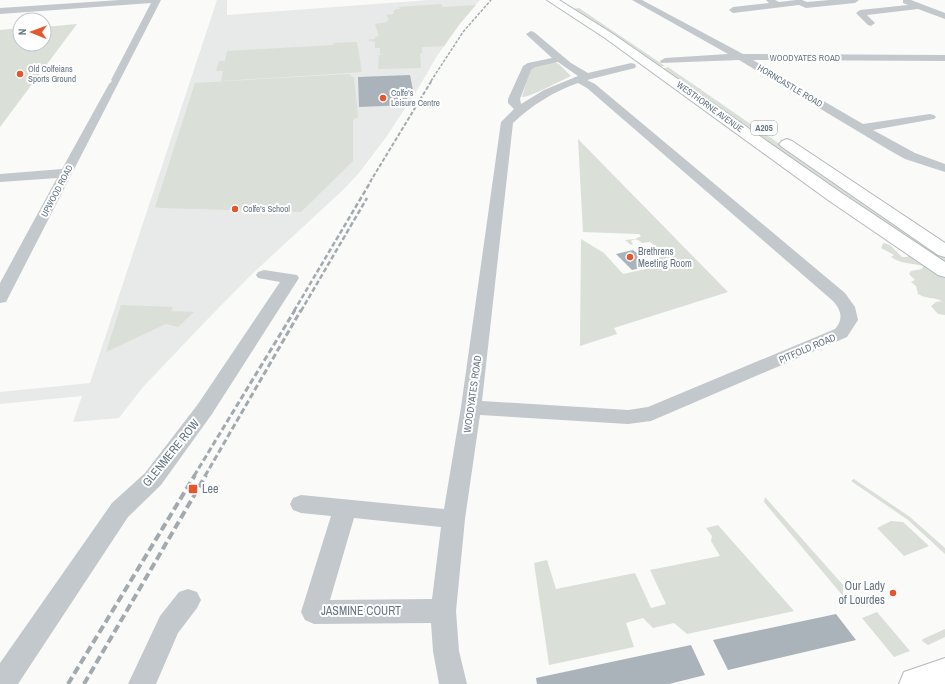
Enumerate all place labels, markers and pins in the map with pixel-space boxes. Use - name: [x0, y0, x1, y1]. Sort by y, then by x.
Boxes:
- place label: Old Colfeians Sports Ground: [28, 63, 76, 85]
- marker: Old Colfeians Sports Ground: [15, 69, 25, 79]
- place label: Colfe's Leisure Centre: [391, 87, 440, 109]
- marker: Colfe's Leisure Centre: [378, 93, 388, 103]
- place label: Colfe's School: [243, 203, 290, 215]
- marker: Colfe's School: [230, 204, 240, 214]
- place label: Brethrens Meeting Room: [638, 245, 692, 270]
- marker: Brethrens Meeting Room: [625, 252, 635, 262]
- place label: Lee: [202, 481, 218, 497]
- marker: Lee: [187, 483, 199, 495]
- place label: Our Lady of Lourdes: [838, 578, 885, 608]
- marker: Our Lady of Lourdes: [888, 588, 898, 598]

